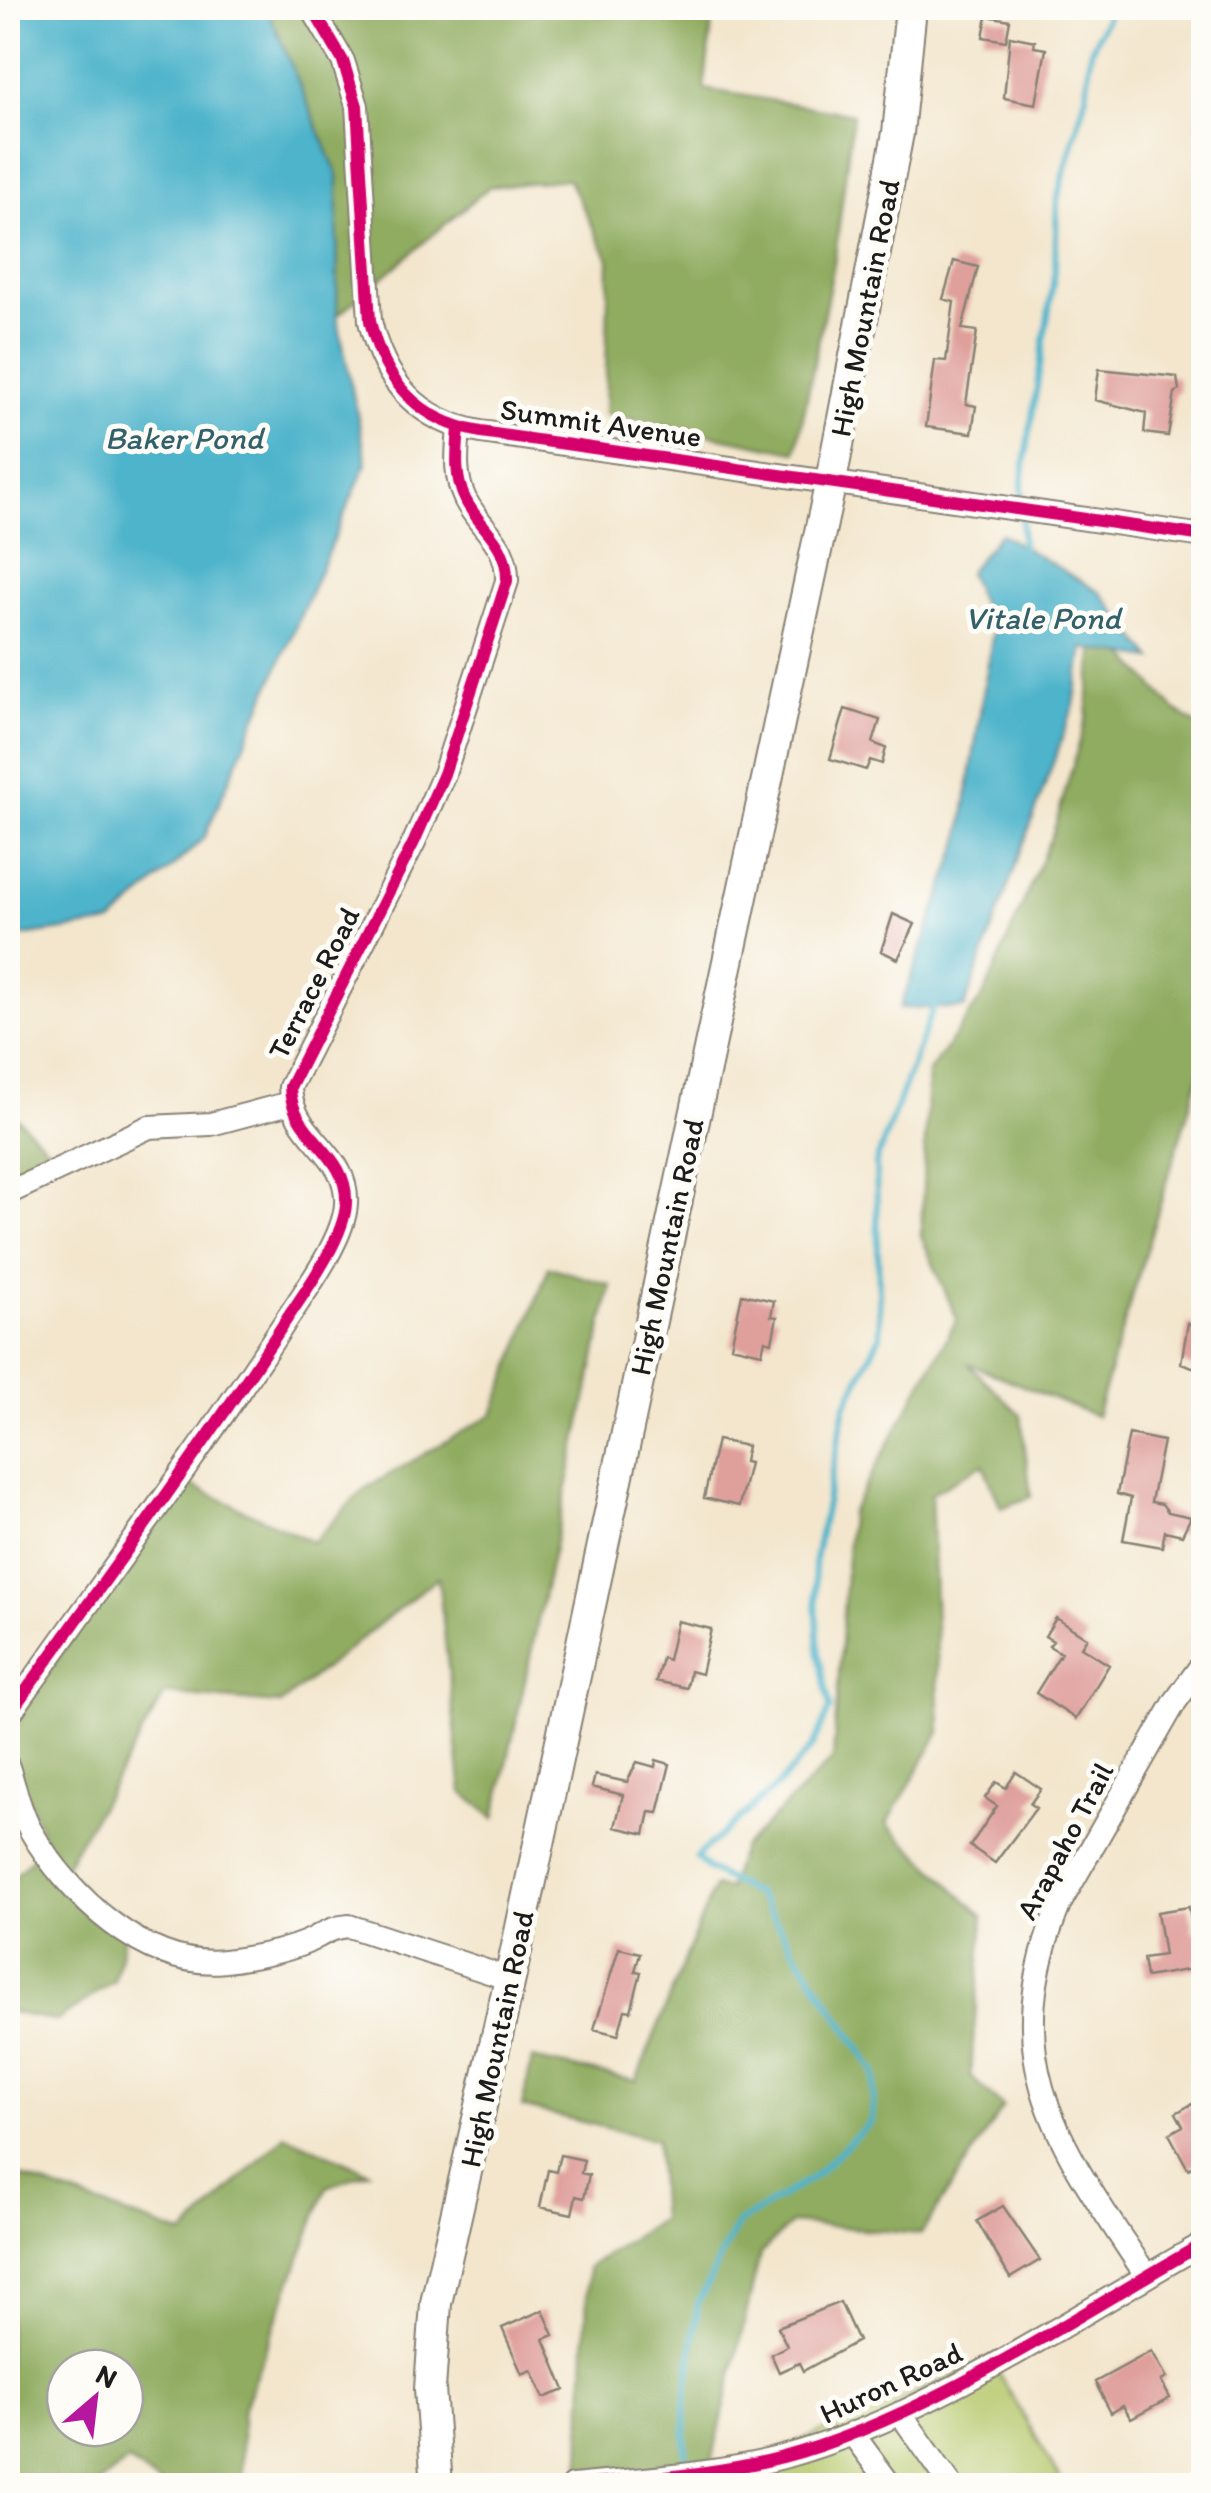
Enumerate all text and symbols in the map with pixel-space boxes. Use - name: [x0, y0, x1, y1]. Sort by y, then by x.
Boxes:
- street label: High Mountain Road: [821, 176, 908, 440]
- street label: Summit Avenue: [498, 390, 704, 455]
- water label: Baker Pond: [105, 419, 266, 457]
- water label: Vitale Pond: [965, 599, 1123, 637]
- street label: Terrace Road: [259, 900, 368, 1065]
- street label: High Mountain Road: [621, 1115, 712, 1379]
- street label: Arapaho Trail: [1008, 1755, 1122, 1926]
- street label: High Mountain Road: [451, 1907, 542, 2171]
- street label: Huron Road: [814, 2333, 968, 2432]
- north arrow: [45, 2348, 145, 2448]
- text: N: [90, 2356, 123, 2395]

